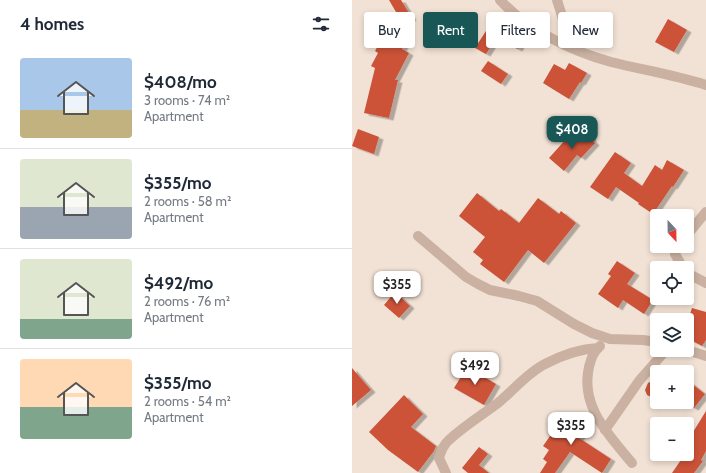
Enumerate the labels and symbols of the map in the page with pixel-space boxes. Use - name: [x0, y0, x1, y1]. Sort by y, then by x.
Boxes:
- pin: $408: [548, 116, 596, 150]
- north arrow: [650, 209, 694, 253]
- pin: $355: [373, 271, 421, 305]
- pin: $492: [451, 352, 499, 386]
- pin: $355: [547, 412, 595, 446]

